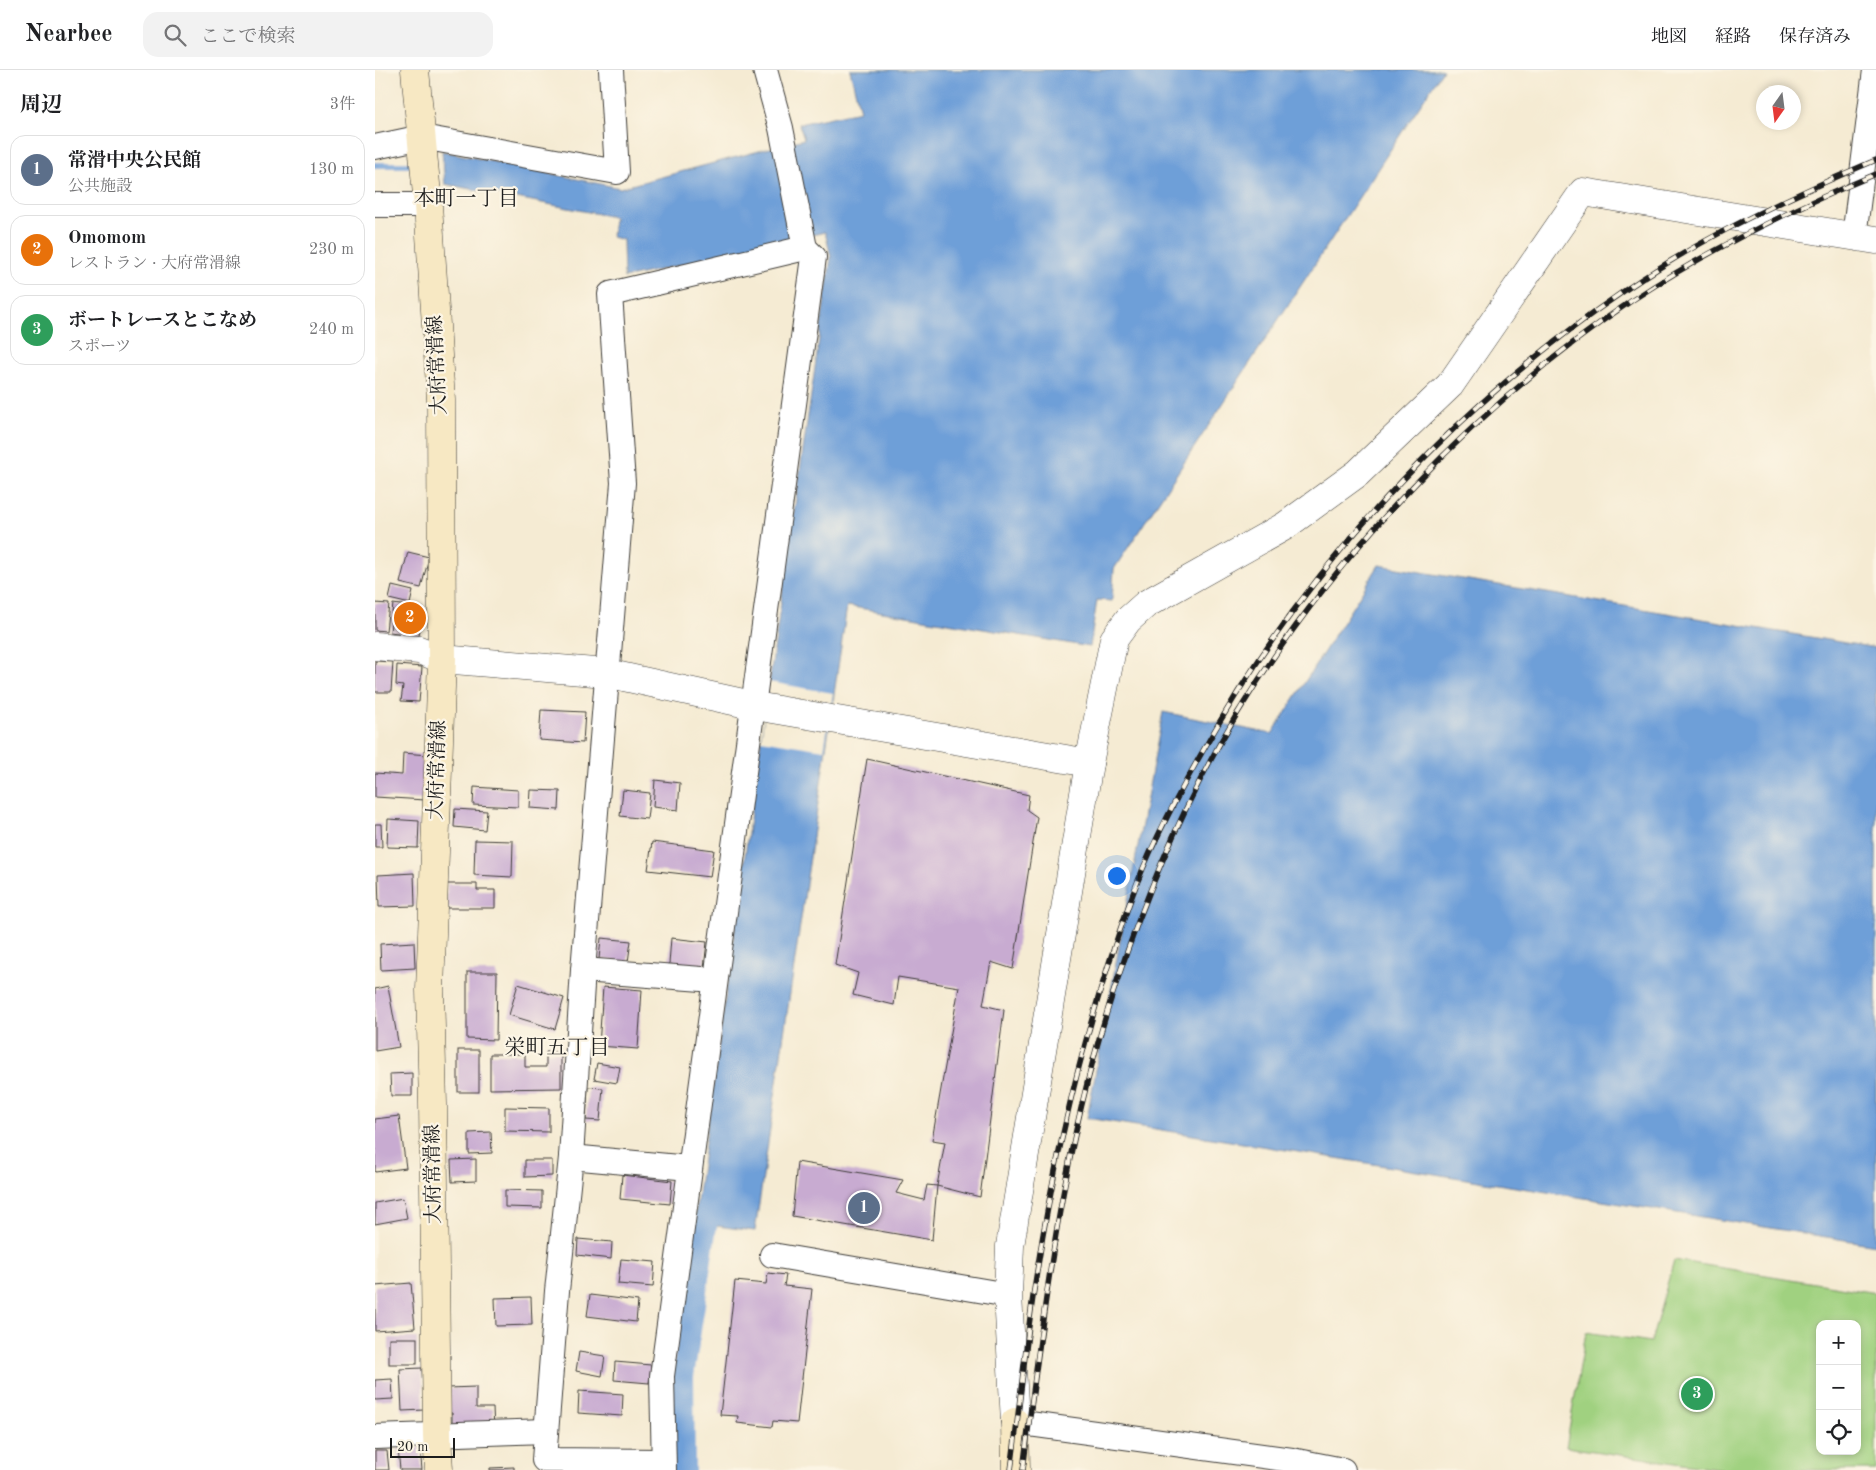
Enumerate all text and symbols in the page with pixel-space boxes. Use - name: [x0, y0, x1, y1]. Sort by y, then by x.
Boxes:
- search box: [143, 12, 493, 57]
- icon: search: [161, 21, 189, 49]
- text: Nearbee: [25, 23, 113, 47]
- text: ここで検索: [201, 28, 296, 47]
- text: 地図: [1651, 28, 1687, 46]
- text: 経路: [1715, 28, 1751, 46]
- text: 保存済み: [1779, 28, 1851, 46]
- north arrow: [1756, 85, 1801, 130]
- text: 周辺: [20, 95, 62, 116]
- text: 3件: [330, 97, 355, 113]
- text: 常滑中央公民館: [68, 152, 201, 171]
- text: 1: [32, 162, 42, 178]
- text: 130 m: [309, 162, 354, 178]
- text: 公共施設: [68, 179, 132, 195]
- district label: 本町一丁目: [414, 187, 519, 210]
- text: Omomom: [68, 229, 146, 248]
- text: 2: [32, 242, 42, 258]
- text: 230 m: [309, 242, 354, 258]
- text: レストラン · 大府常滑線: [68, 256, 241, 272]
- text: ボートレースとこなめ: [68, 312, 257, 331]
- street label: 大府常滑線: [423, 315, 451, 416]
- text: 3: [32, 322, 42, 338]
- text: 240 m: [309, 322, 354, 338]
- text: スポーツ: [68, 339, 131, 355]
- pin: 2: [394, 599, 426, 637]
- street label: 大府常滑線: [424, 720, 450, 820]
- your location: [1104, 863, 1130, 889]
- district label: 栄町五丁目: [505, 1036, 610, 1059]
- street label: 大府常滑線: [421, 1124, 445, 1224]
- pin: 1: [848, 1189, 880, 1227]
- map controls: [1816, 1320, 1861, 1455]
- button: +: [1816, 1320, 1861, 1365]
- button: −: [1816, 1365, 1861, 1410]
- pin: 3: [1681, 1375, 1713, 1413]
- button: locate: [1816, 1410, 1861, 1455]
- scale bar: [390, 1435, 455, 1458]
- text: 20 m: [397, 1440, 428, 1454]

